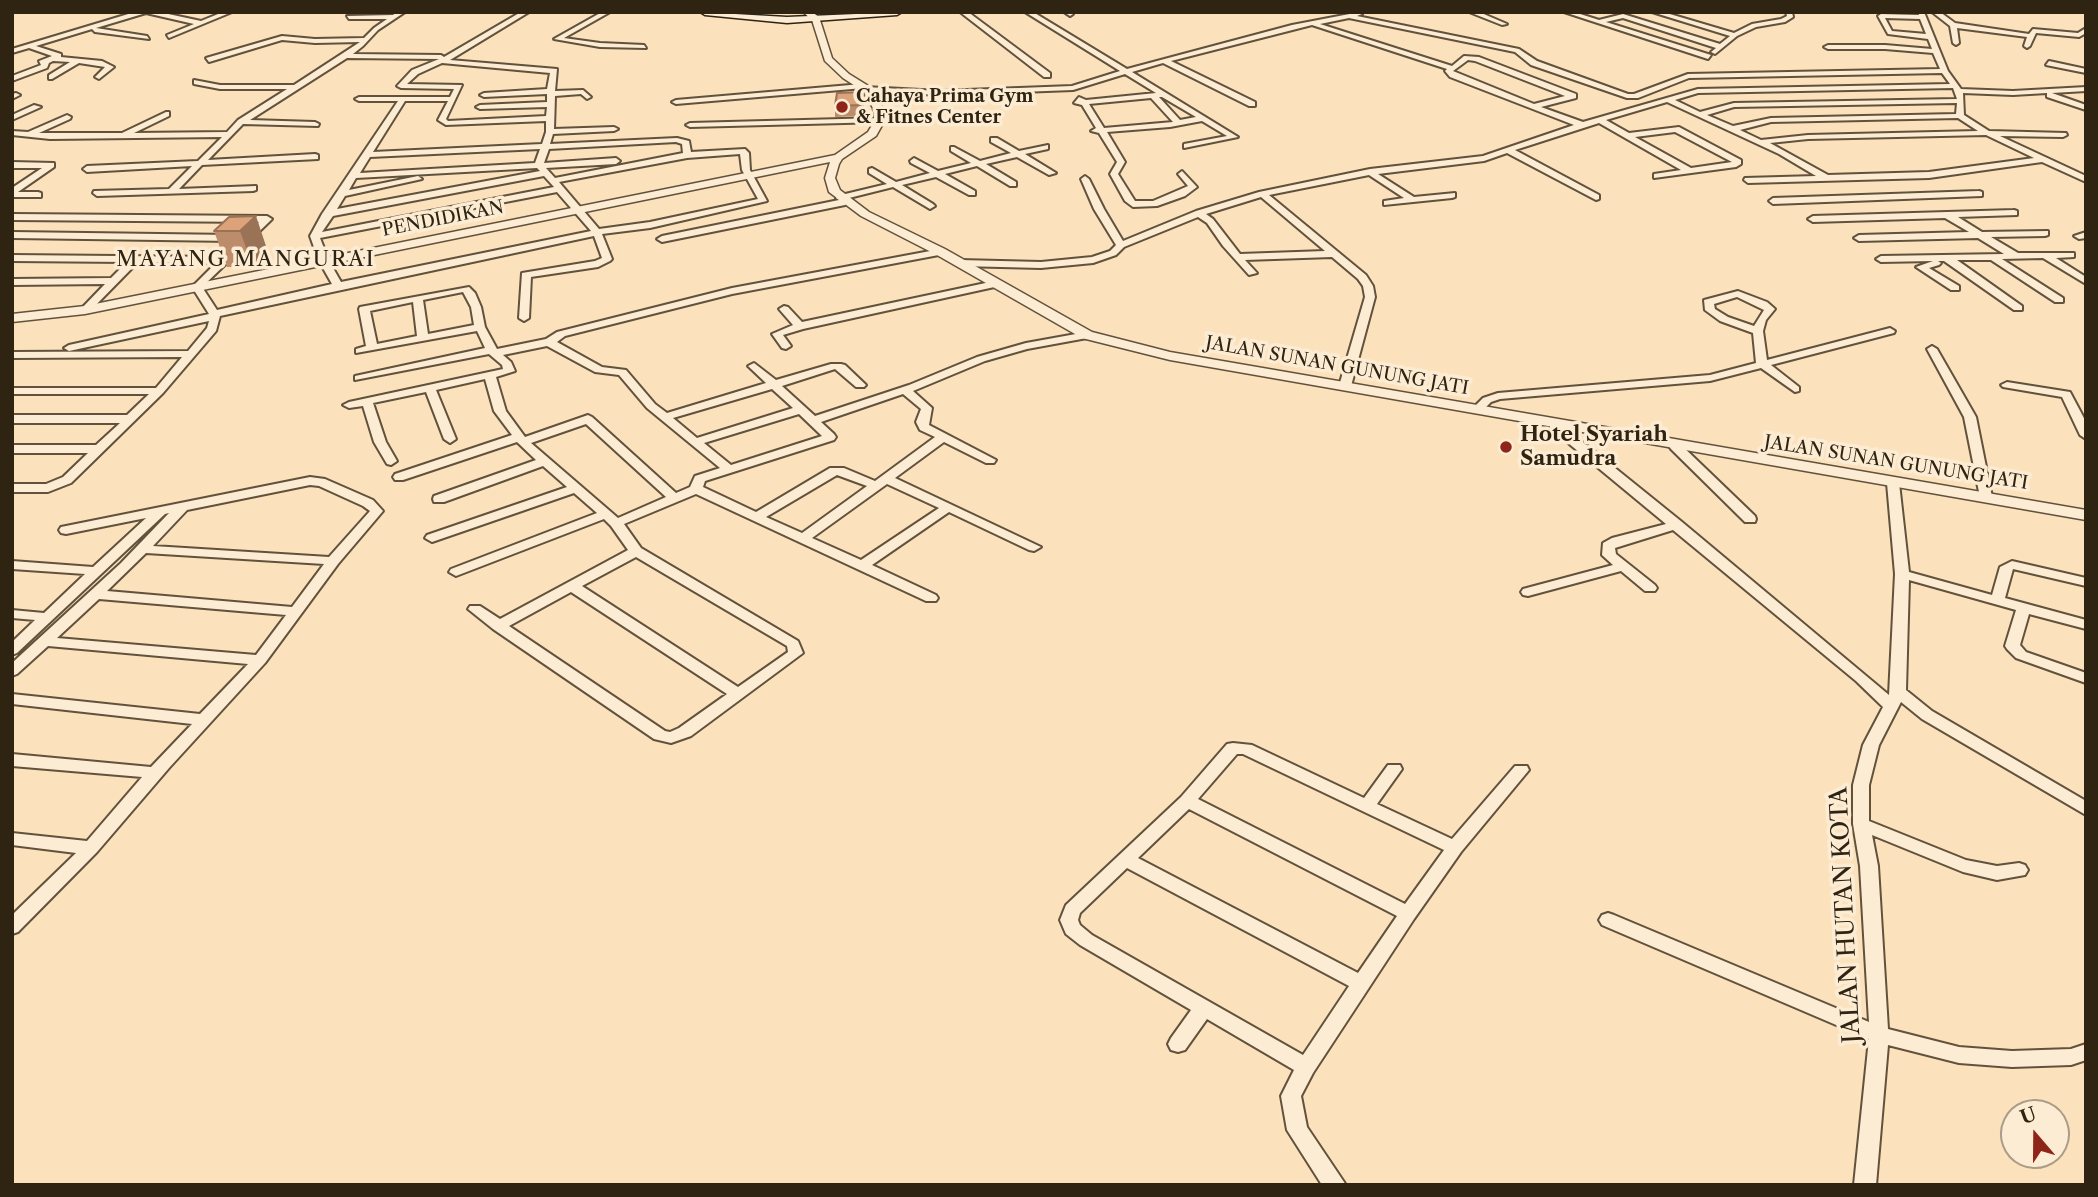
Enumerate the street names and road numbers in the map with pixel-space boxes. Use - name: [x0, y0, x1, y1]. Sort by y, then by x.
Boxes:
- street label: PENDIDIKAN: [380, 197, 506, 241]
- street label: JALAN SUNAN GUNUNG JATI: [1204, 332, 1470, 400]
- street label: JALAN SUNAN GUNUNG JATI: [1763, 431, 2029, 495]
- street label: JALAN HUTAN KOTA: [1825, 786, 1867, 1044]

